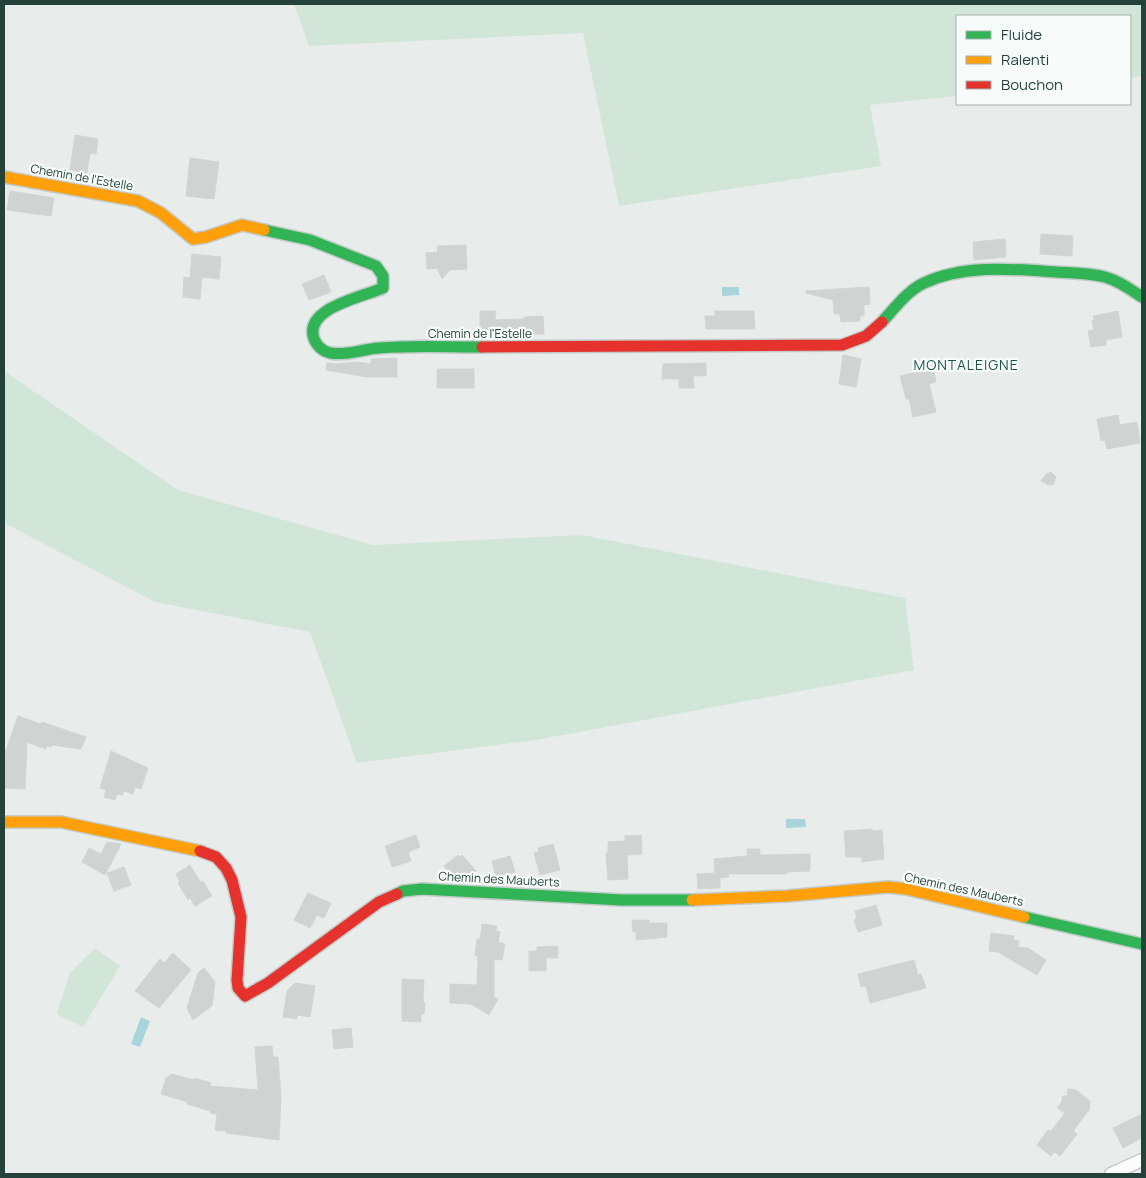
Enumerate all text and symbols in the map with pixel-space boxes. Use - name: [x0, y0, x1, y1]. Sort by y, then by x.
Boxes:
- legend: [956, 15, 1131, 105]
- text: Fluide: [1001, 24, 1042, 45]
- text: Ralenti: [1001, 49, 1049, 70]
- text: Bouchon: [1001, 74, 1063, 95]
- street label: Chemin de l'Estelle: [29, 160, 135, 194]
- street label: Chemin de l'Estelle: [428, 325, 532, 342]
- district label: MONTALEIGNE: [913, 355, 1019, 374]
- street label: Chemin des Mauberts: [438, 867, 560, 891]
- street label: Chemin des Mauberts: [903, 868, 1025, 910]

